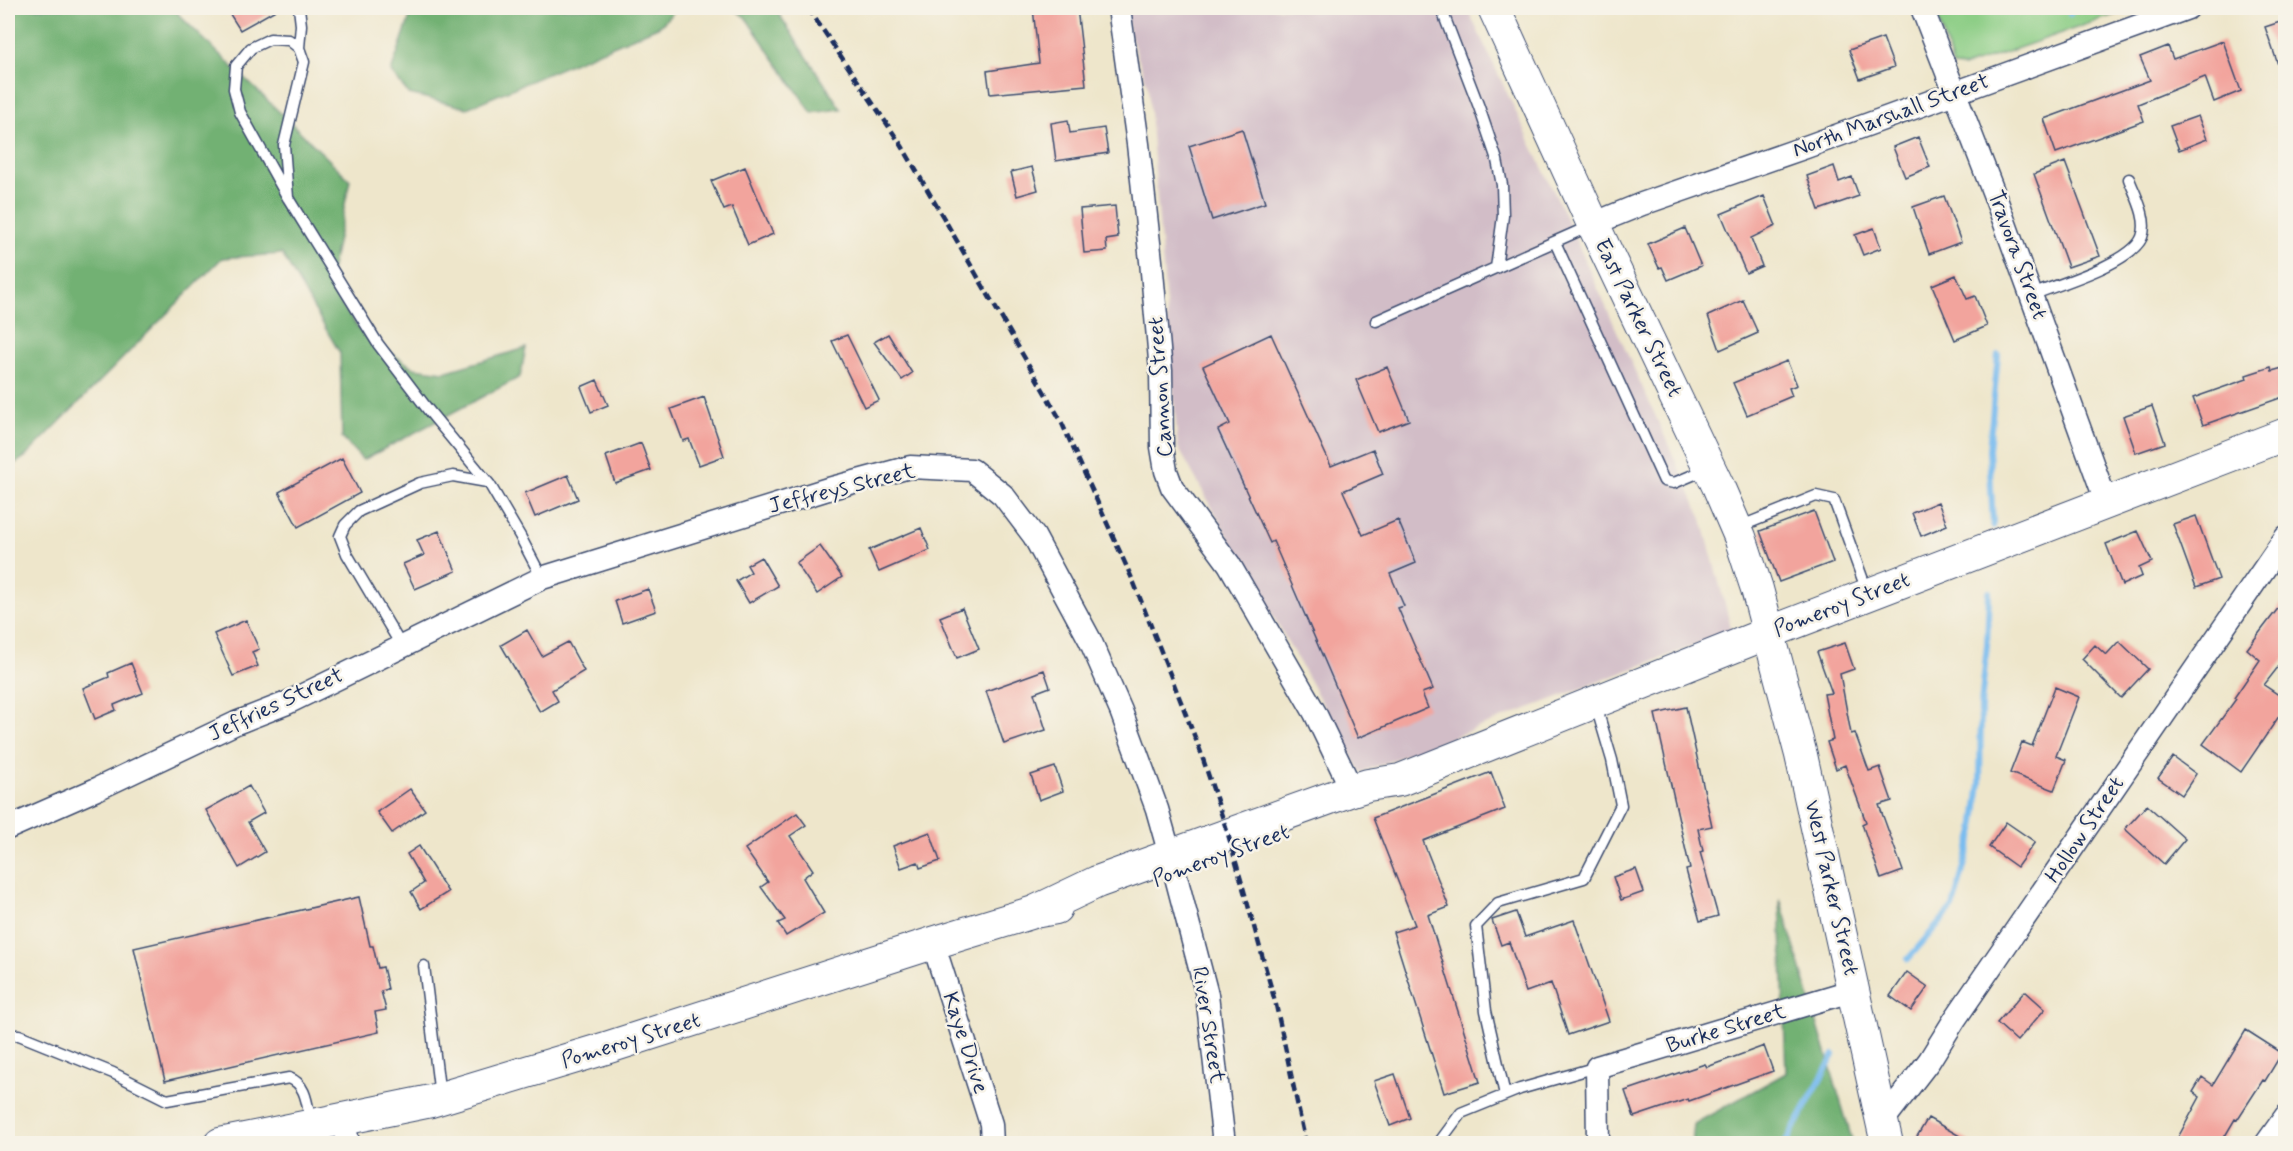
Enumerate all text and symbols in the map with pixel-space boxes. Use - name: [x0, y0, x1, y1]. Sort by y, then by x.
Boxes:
- street label: North Marshall Street: [1789, 67, 1993, 165]
- street label: Travora Street: [1981, 187, 2053, 323]
- street label: East Parker Street: [1588, 234, 1688, 402]
- street label: Cannon Street: [1142, 316, 1180, 458]
- street label: Jeffreys Street: [766, 457, 918, 521]
- street label: Pomeroy Street: [1770, 566, 1914, 644]
- street label: Jeffries Street: [204, 662, 348, 748]
- street label: Hollow Street: [2039, 771, 2131, 889]
- street label: West Parker Street: [1797, 798, 1865, 978]
- street label: Pomeroy Street: [1149, 818, 1293, 894]
- street label: River Street: [1185, 965, 1231, 1085]
- street label: Kaye Drive: [935, 989, 995, 1097]
- street label: Burke Street: [1663, 998, 1789, 1060]
- street label: Pomeroy Street: [558, 1007, 704, 1075]

